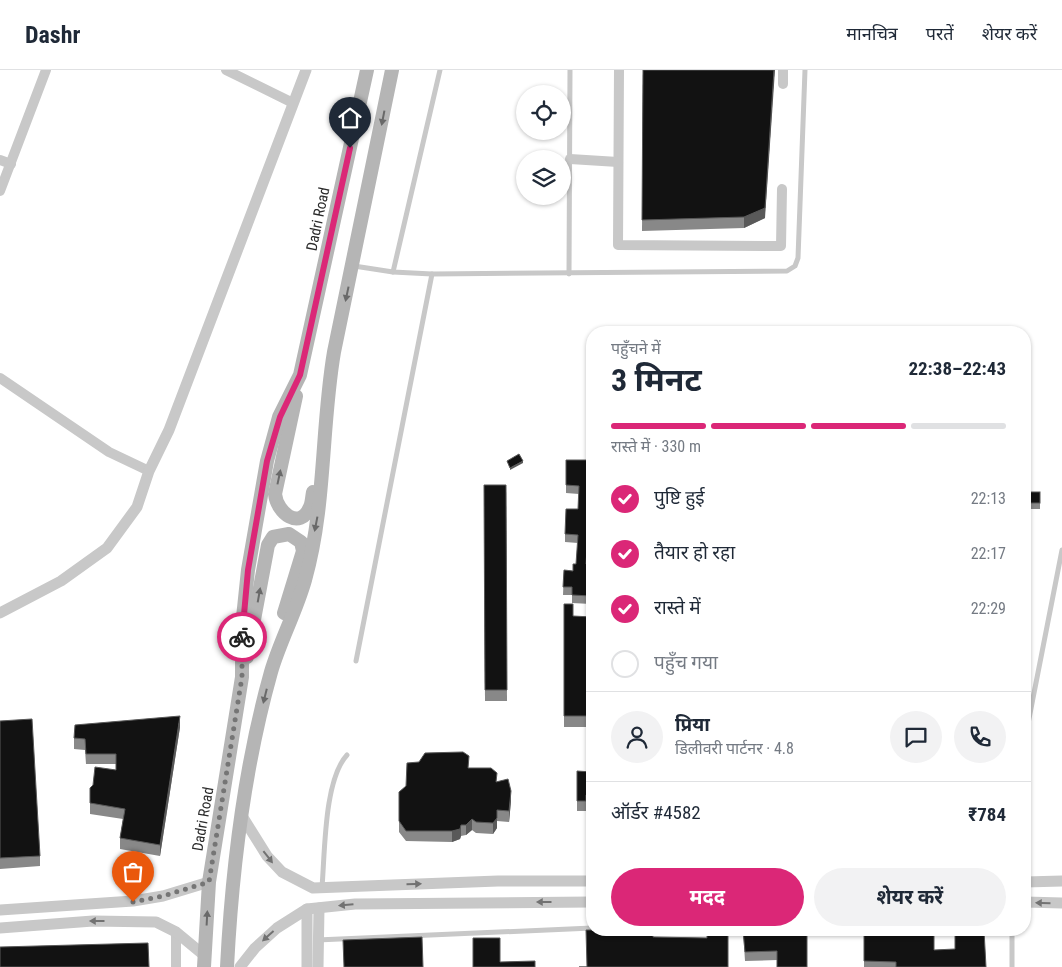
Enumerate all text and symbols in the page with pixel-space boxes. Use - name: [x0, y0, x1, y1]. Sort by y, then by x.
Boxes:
- text: Dashr: [25, 21, 81, 49]
- text: मानचित्र: [846, 23, 898, 44]
- text: परतें: [926, 23, 954, 44]
- text: शेयर करें: [982, 23, 1037, 44]
- map controls: [516, 85, 571, 205]
- button: locate: [516, 85, 571, 140]
- pin: [329, 97, 371, 148]
- icon: home: [336, 104, 364, 132]
- one-way arrow: [378, 110, 386, 126]
- button: layers: [516, 150, 571, 205]
- street label: Dadri Road: [302, 185, 334, 253]
- one-way arrow: [343, 287, 351, 302]
- text: पहुँचने में: [611, 339, 661, 358]
- text: 22:38–22:43: [908, 357, 1006, 380]
- text: 3 मिनट: [611, 361, 702, 399]
- text: रास्ते में · 330 m: [611, 437, 701, 456]
- one-way arrow: [275, 470, 283, 485]
- icon: check: [611, 485, 639, 513]
- text: पुष्टि हुई: [654, 486, 705, 509]
- text: 22:13: [971, 489, 1006, 508]
- one-way arrow: [312, 516, 320, 532]
- icon: check: [611, 540, 639, 568]
- text: तैयार हो रहा: [654, 541, 735, 564]
- text: 22:17: [971, 544, 1006, 563]
- one-way arrow: [256, 587, 264, 603]
- icon: check: [611, 595, 639, 623]
- text: रास्ते में: [654, 596, 701, 619]
- text: 22:29: [971, 599, 1006, 618]
- courier: [217, 612, 267, 662]
- icon: bike: [228, 623, 256, 651]
- text: पहुँच गया: [654, 651, 718, 674]
- one-way arrow: [261, 689, 269, 704]
- button: person: [611, 711, 663, 763]
- button: chat: [890, 711, 942, 763]
- button: phone: [954, 711, 1006, 763]
- text: प्रिया: [675, 713, 710, 736]
- text: डिलीवरी पार्टनर · 4.8: [675, 739, 794, 758]
- street label: Dadri Road: [189, 786, 217, 852]
- text: ऑर्डर #4582: [611, 801, 701, 824]
- text: ₹784: [968, 803, 1006, 826]
- one-way arrow: [263, 850, 274, 863]
- pin: [112, 851, 154, 902]
- icon: bag: [119, 858, 147, 886]
- button: मदद: [611, 868, 804, 926]
- button: शेयर करें: [814, 868, 1006, 926]
- one-way arrow: [406, 880, 422, 888]
- one-way arrow: [536, 898, 552, 906]
- one-way arrow: [1035, 899, 1051, 907]
- one-way arrow: [338, 901, 354, 909]
- one-way arrow: [204, 910, 212, 926]
- one-way arrow: [89, 917, 105, 925]
- one-way arrow: [263, 930, 275, 942]

